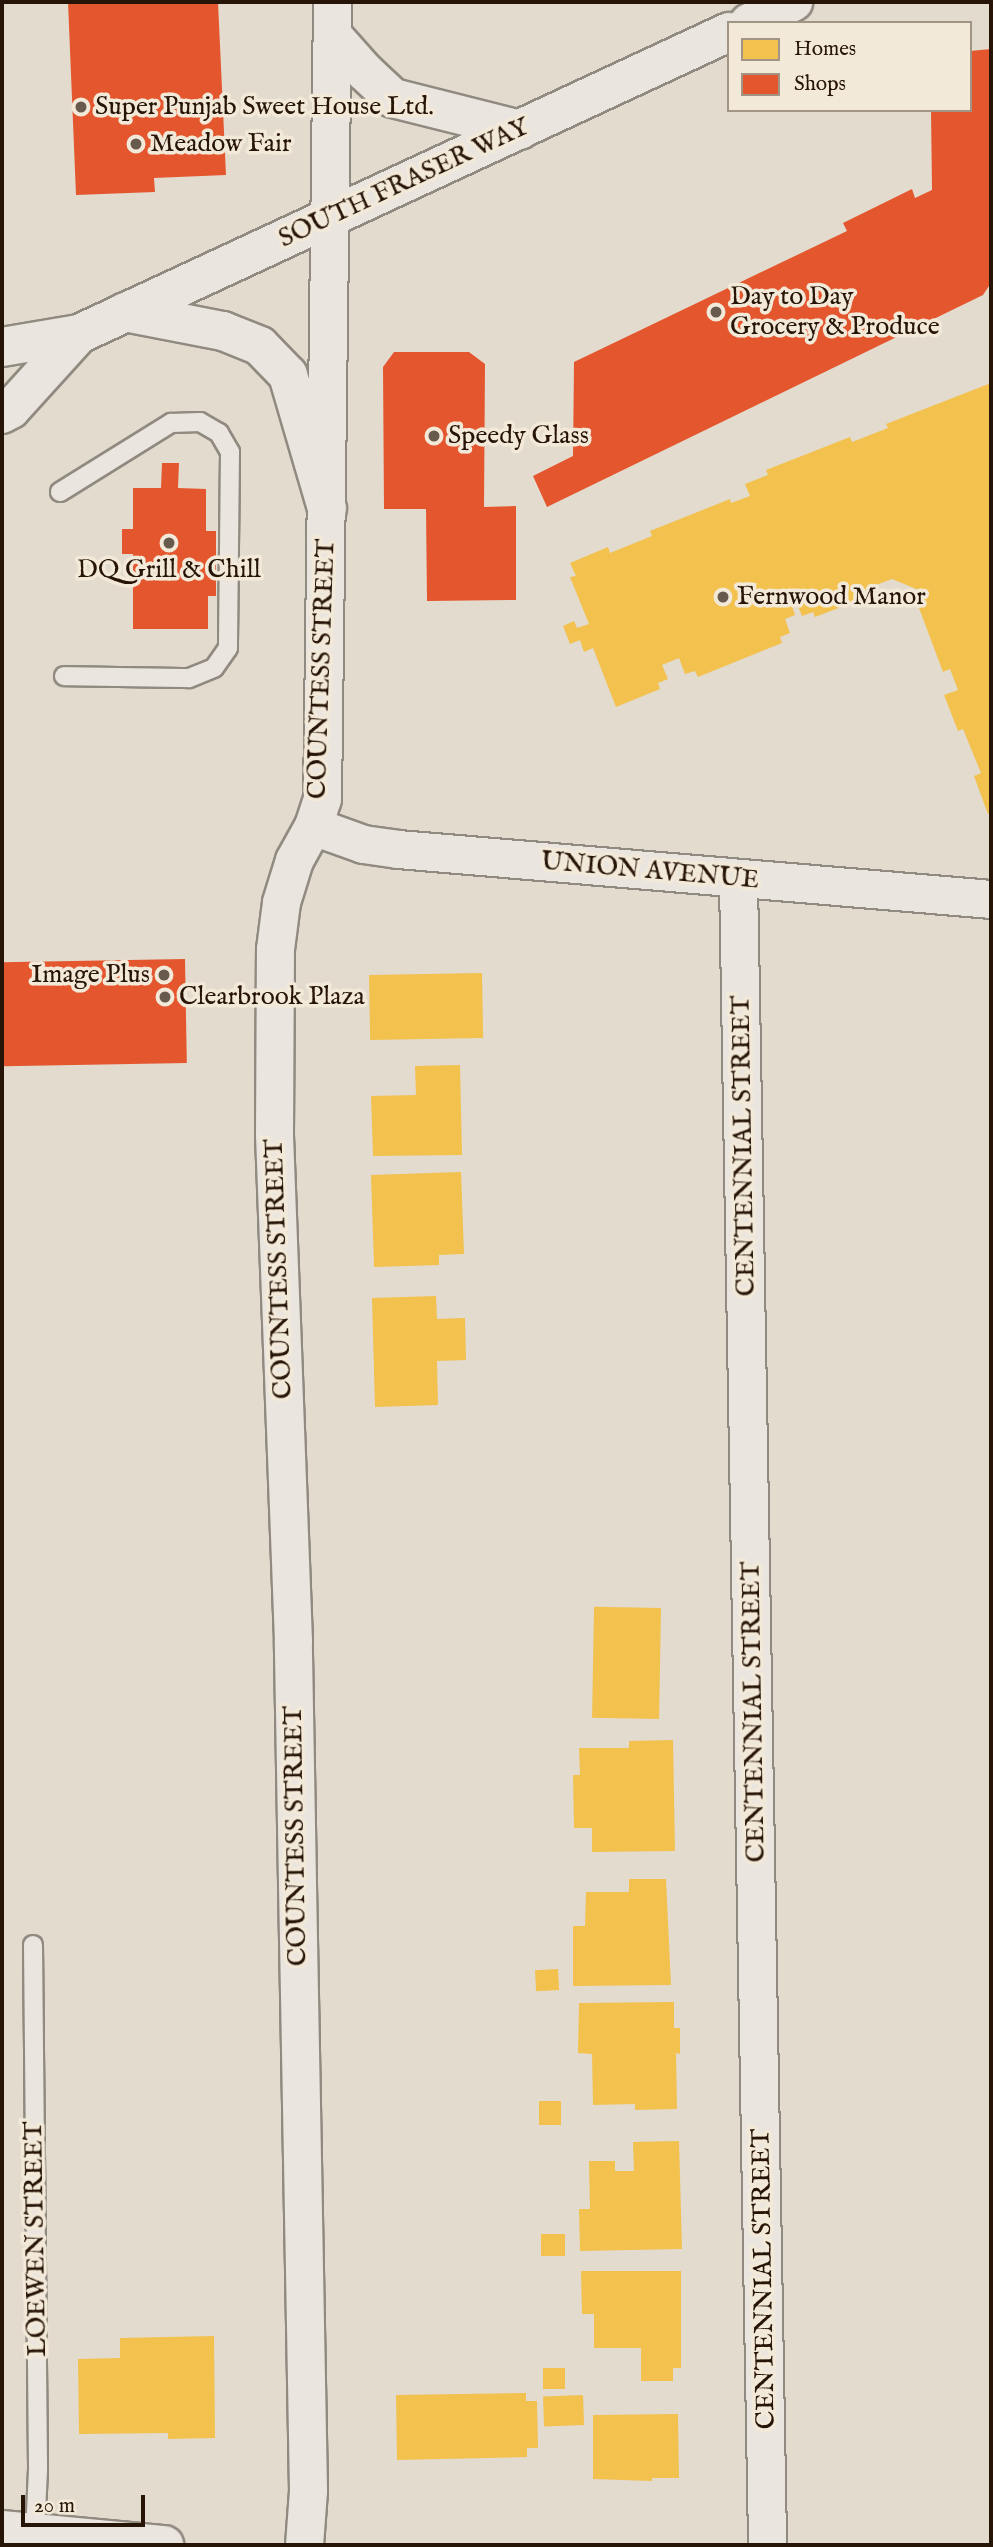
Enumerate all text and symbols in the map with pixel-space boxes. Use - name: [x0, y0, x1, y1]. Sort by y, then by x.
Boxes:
- legend: [727, 21, 972, 112]
- text: Homes: [794, 36, 856, 63]
- text: Shops: [794, 71, 846, 98]
- place label: Super Punjab Sweet House Ltd.: [95, 91, 434, 123]
- marker: Super Punjab Sweet House Ltd.: [73, 99, 89, 115]
- street label: SOUTH FRASER WAY: [274, 111, 534, 255]
- place label: Meadow Fair: [150, 128, 292, 160]
- marker: Meadow Fair: [128, 136, 144, 152]
- place label: Day to Day Grocery & Produce: [730, 281, 940, 342]
- marker: Day to Day Grocery & Produce: [708, 304, 724, 320]
- place label: Speedy Glass: [448, 420, 589, 452]
- marker: Speedy Glass: [426, 428, 442, 444]
- marker: DQ Grill & Chill: [161, 535, 177, 551]
- street label: COUNTESS STREET: [302, 538, 342, 800]
- place label: DQ Grill & Chill: [77, 554, 261, 586]
- place label: Fernwood Manor: [737, 581, 926, 613]
- marker: Fernwood Manor: [715, 589, 731, 605]
- street label: UNION AVENUE: [540, 846, 760, 896]
- place label: Image Plus: [31, 959, 150, 991]
- marker: Image Plus: [156, 967, 172, 983]
- place label: Clearbrook Plaza: [179, 981, 365, 1013]
- marker: Clearbrook Plaza: [157, 989, 173, 1005]
- street label: CENTENNIAL STREET: [726, 995, 762, 1297]
- street label: COUNTESS STREET: [259, 1138, 299, 1400]
- street label: CENTENNIAL STREET: [736, 1561, 772, 1863]
- street label: COUNTESS STREET: [278, 1705, 314, 1967]
- street label: LOEWEN STREET: [18, 2121, 54, 2357]
- street label: CENTENNIAL STREET: [746, 2128, 782, 2430]
- scale bar: [24, 2480, 149, 2524]
- text: 20 m: [34, 2493, 75, 2520]

